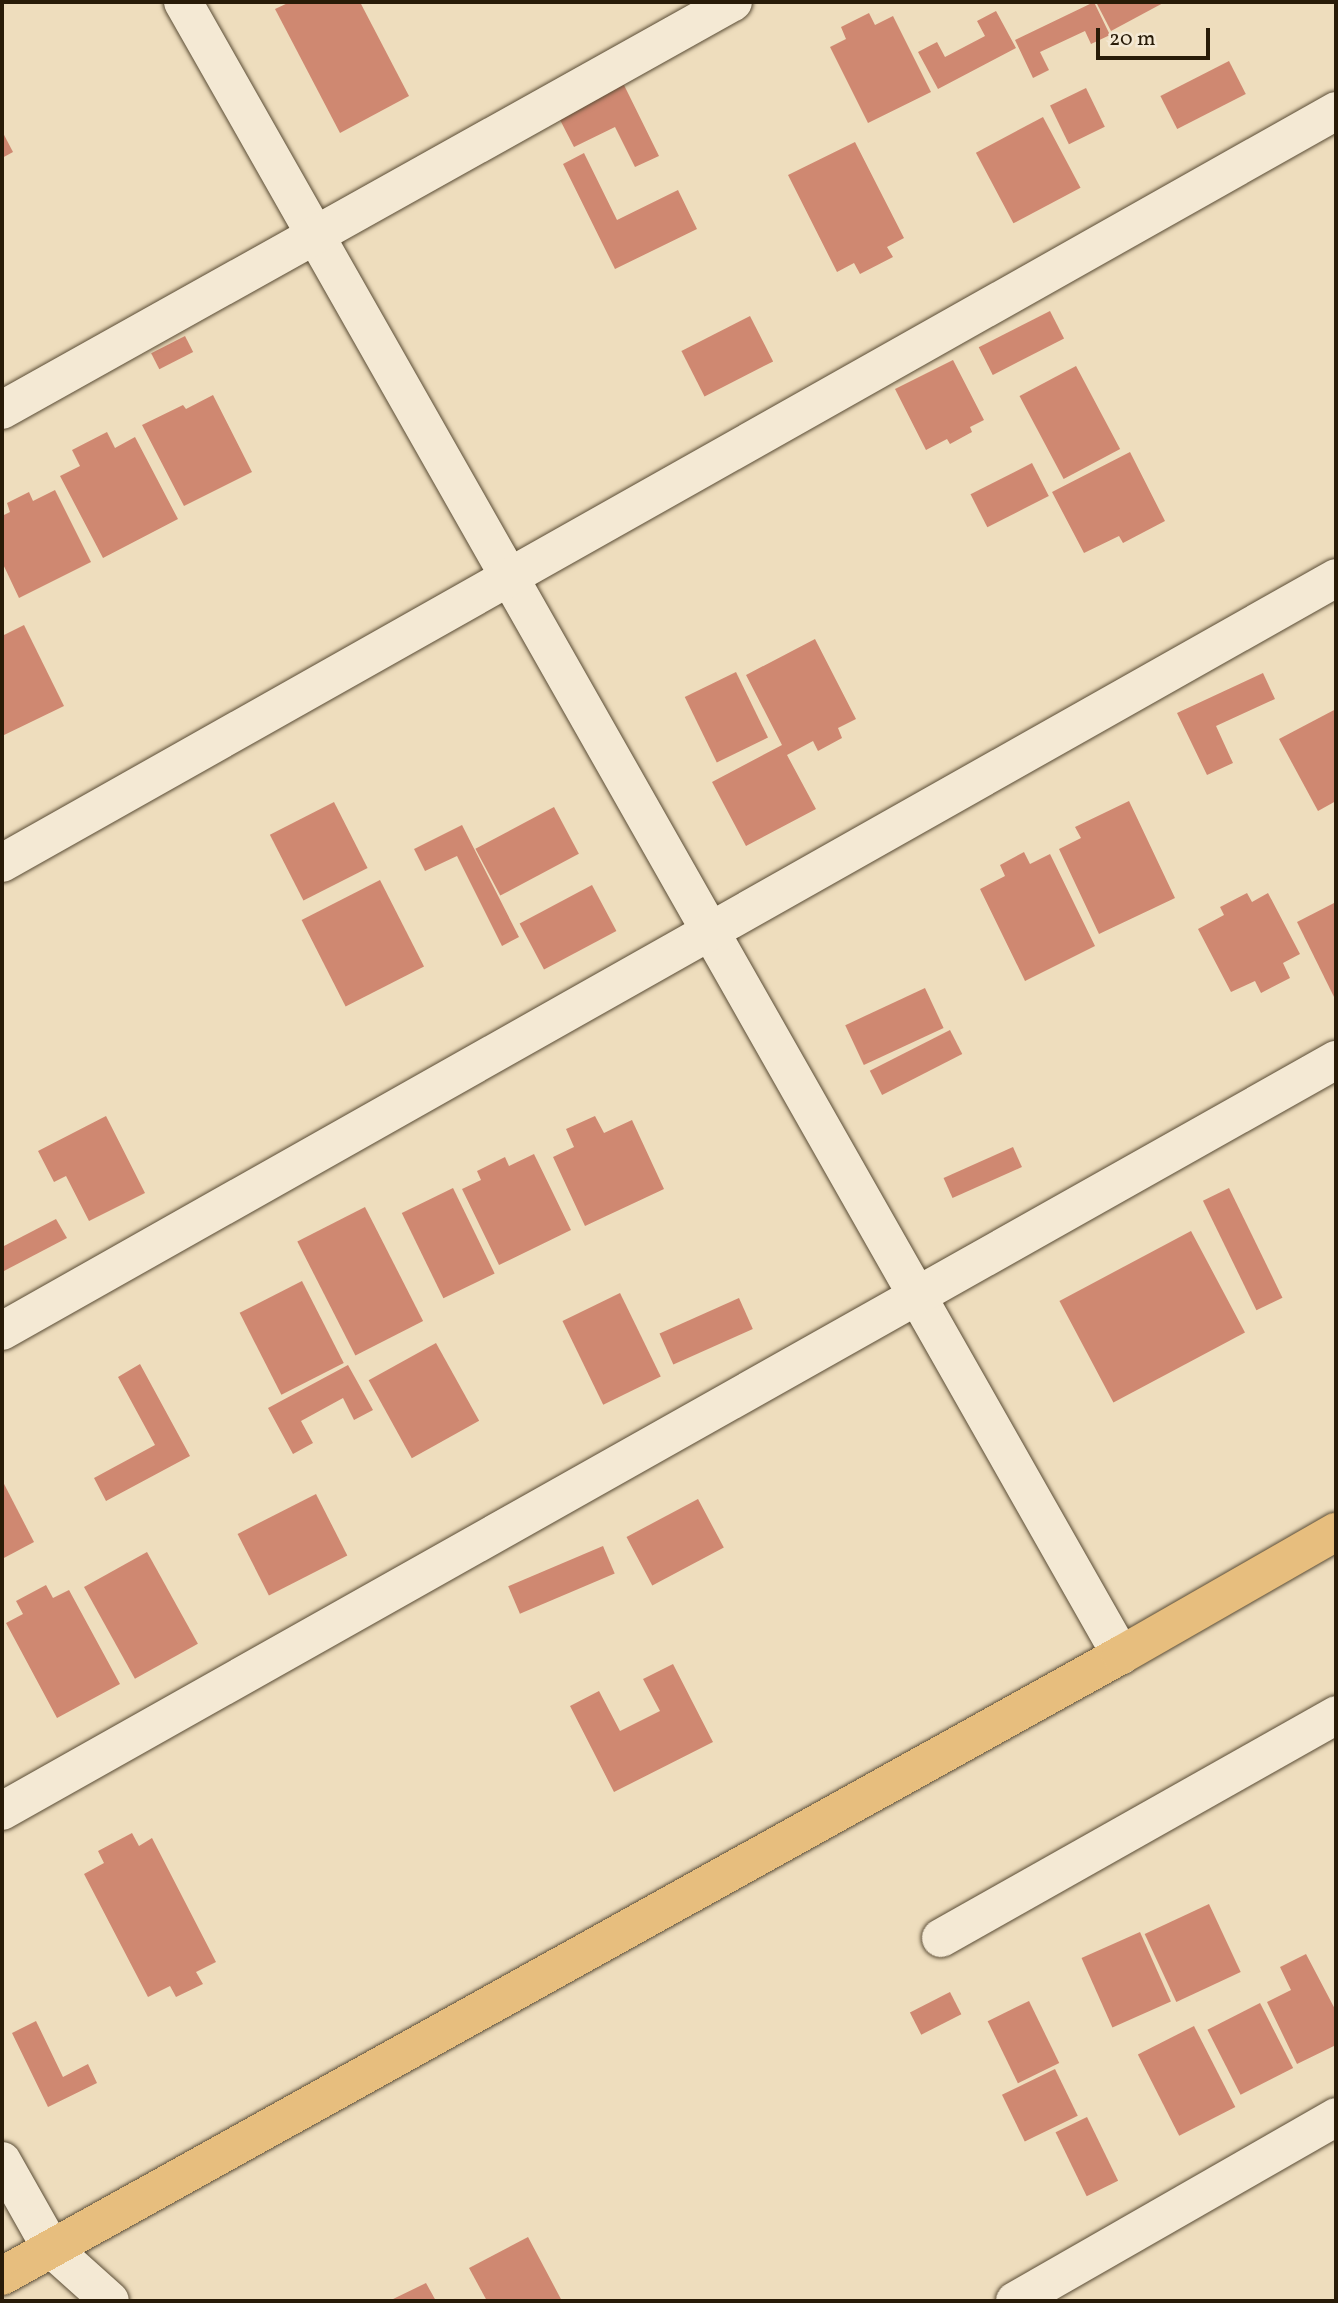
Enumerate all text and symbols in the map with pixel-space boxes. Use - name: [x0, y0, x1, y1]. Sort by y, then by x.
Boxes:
- scale bar: [1100, 14, 1214, 58]
- text: 20 m: [1109, 25, 1155, 54]

